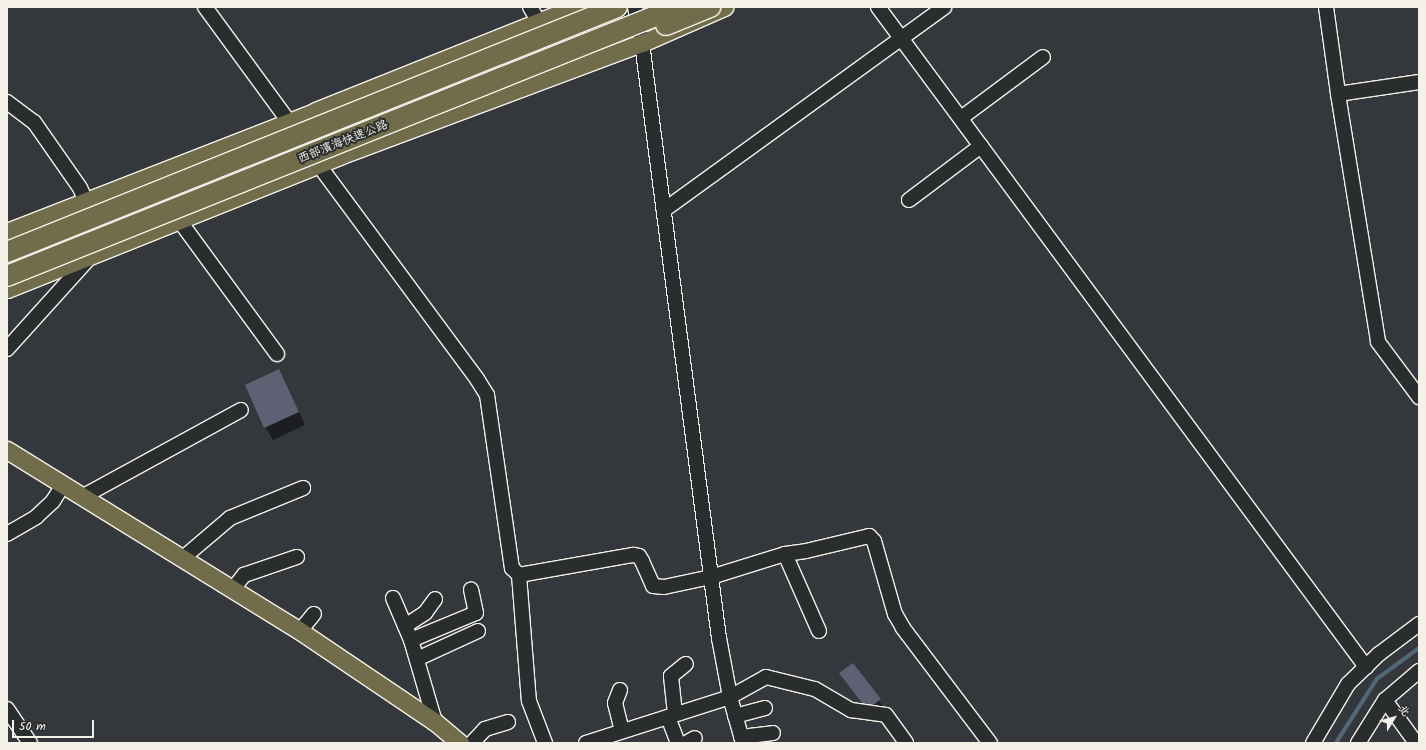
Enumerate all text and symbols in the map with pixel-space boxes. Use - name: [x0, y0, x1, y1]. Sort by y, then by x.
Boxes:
- street label: 西部濱海快速公路: [296, 117, 390, 167]
- north arrow: [1374, 698, 1414, 738]
- text: 北: [1393, 701, 1414, 721]
- scale bar: [14, 712, 96, 738]
- text: 50 m: [19, 717, 46, 736]

